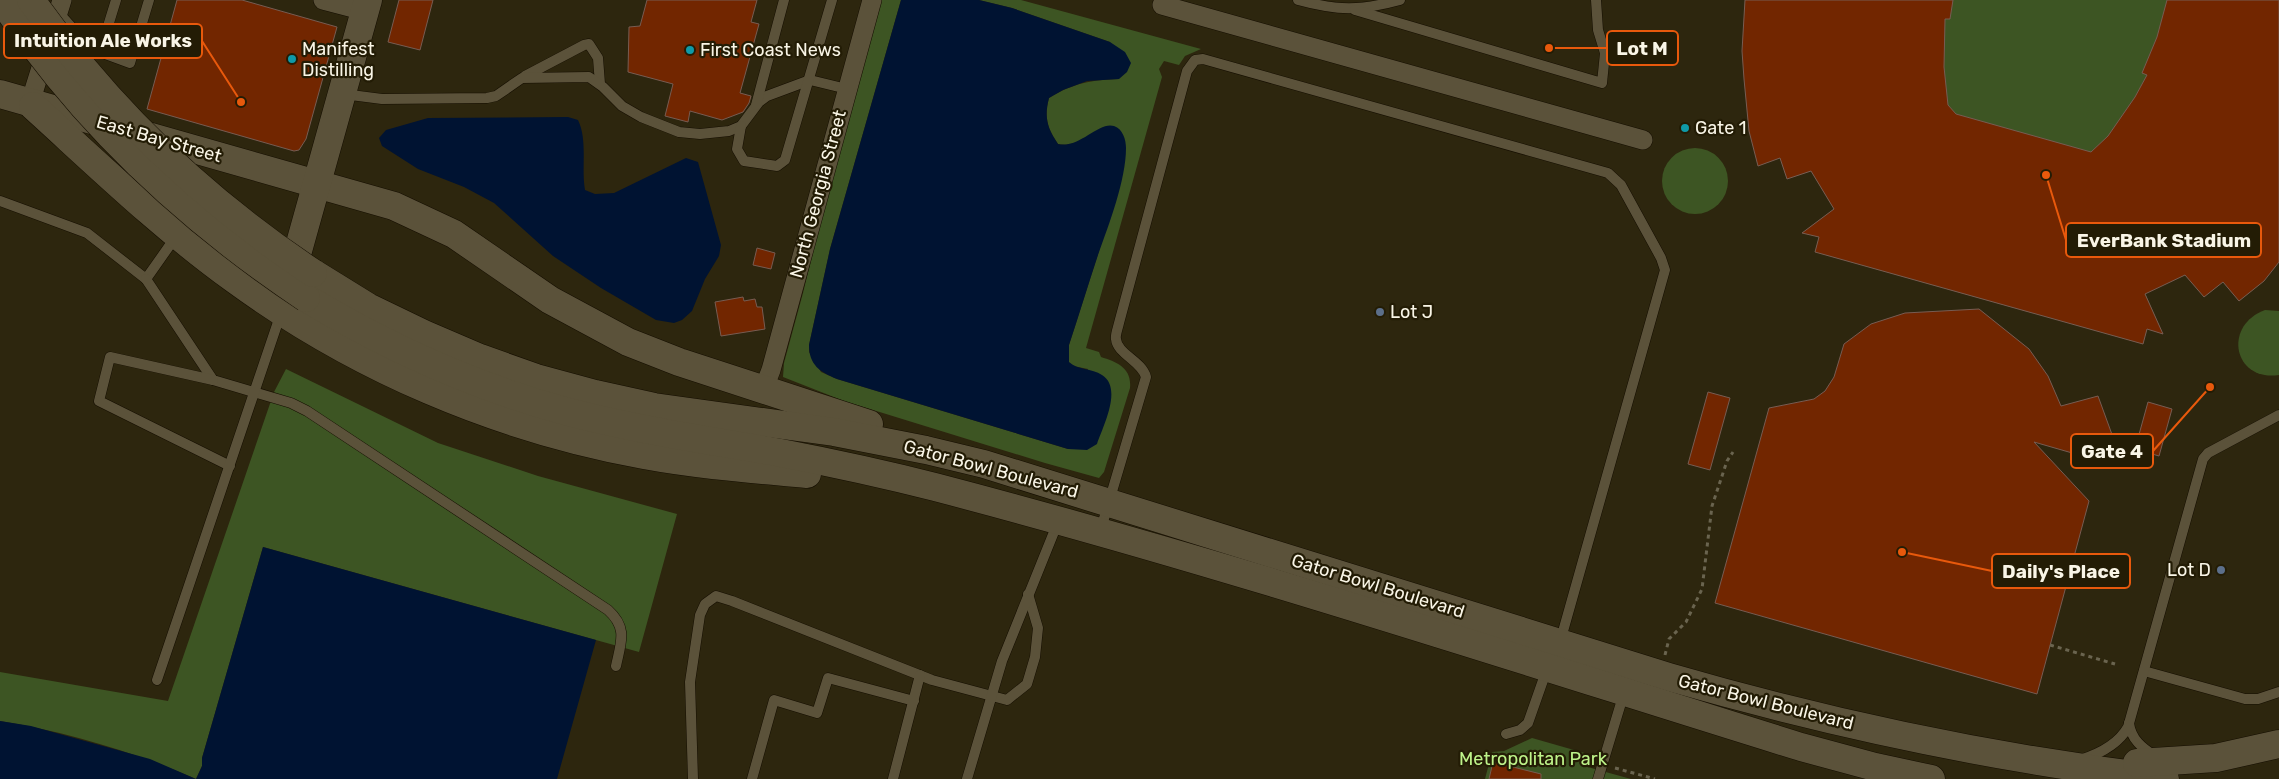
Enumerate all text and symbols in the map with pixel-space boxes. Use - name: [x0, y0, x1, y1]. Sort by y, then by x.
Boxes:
- callout: Intuition Ale Works: [4, 24, 202, 58]
- text: Intuition Ale Works: [14, 29, 192, 52]
- callout: Lot M: [1607, 31, 1678, 65]
- text: Lot M: [1616, 37, 1668, 60]
- place label: Manifest Distilling: [302, 38, 375, 81]
- place label: First Coast News: [700, 39, 841, 61]
- marker: First Coast News: [684, 44, 696, 56]
- marker: Manifest Distilling: [286, 53, 298, 65]
- street label: North Georgia Street: [785, 108, 851, 280]
- street label: East Bay Street: [94, 111, 224, 167]
- place label: Gate 1: [1695, 117, 1746, 139]
- marker: Gate 1: [1679, 122, 1691, 134]
- callout: EverBank Stadium: [2066, 223, 2261, 257]
- text: EverBank Stadium: [2077, 229, 2251, 252]
- place label: Lot J: [1390, 301, 1433, 323]
- marker: Lot J: [1374, 306, 1386, 318]
- callout: Gate 4: [2071, 434, 2153, 468]
- street label: Gator Bowl Boulevard: [901, 435, 1081, 503]
- text: Gate 4: [2081, 440, 2143, 463]
- street label: Gator Bowl Boulevard: [1289, 549, 1467, 623]
- callout: Daily's Place: [1992, 554, 2130, 588]
- place label: Lot D: [2167, 559, 2211, 581]
- text: Daily's Place: [2002, 560, 2120, 583]
- marker: Lot D: [2215, 564, 2227, 576]
- street label: Gator Bowl Boulevard: [1676, 670, 1856, 734]
- park label: Metropolitan Park: [1459, 748, 1608, 770]

